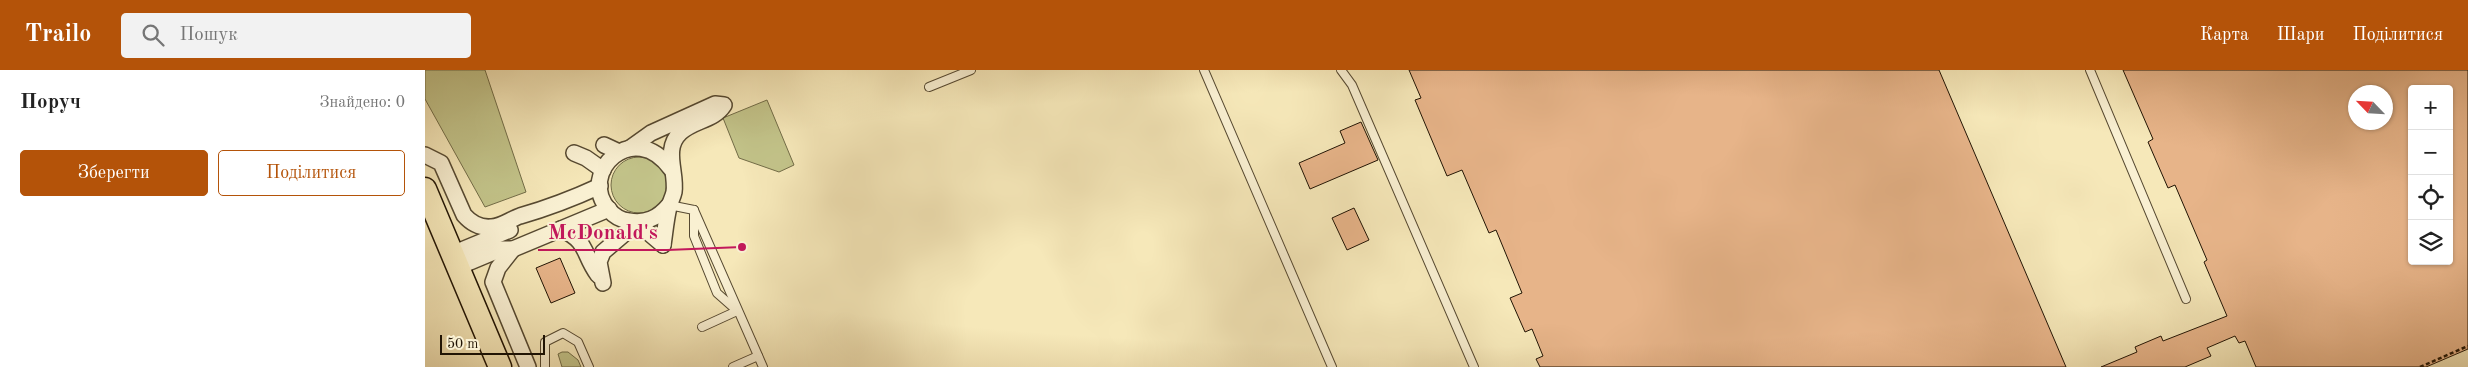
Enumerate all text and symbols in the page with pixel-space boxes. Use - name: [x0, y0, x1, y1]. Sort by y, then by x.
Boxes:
- search box: [121, 13, 471, 58]
- icon: search: [139, 21, 167, 49]
- text: Trailo: [25, 23, 91, 47]
- text: Пошук: [179, 26, 238, 45]
- text: Карта: [2200, 26, 2249, 44]
- text: Шари: [2277, 26, 2325, 44]
- text: Поділитися: [2353, 26, 2443, 44]
- north arrow: [2348, 85, 2393, 130]
- map controls: [2408, 85, 2453, 265]
- button: +: [2408, 85, 2453, 130]
- text: Поруч: [20, 92, 81, 113]
- text: Знайдено: 0: [320, 95, 405, 111]
- button: −: [2408, 130, 2453, 175]
- button: Зберегти: [20, 150, 208, 196]
- button: Поділитися: [218, 150, 405, 196]
- button: locate: [2408, 175, 2453, 220]
- callout: McDonald's: [538, 214, 667, 250]
- button: layers: [2408, 220, 2453, 265]
- text: McDonald's: [548, 223, 658, 244]
- scale bar: [440, 332, 545, 355]
- text: 50 m: [447, 337, 478, 351]

